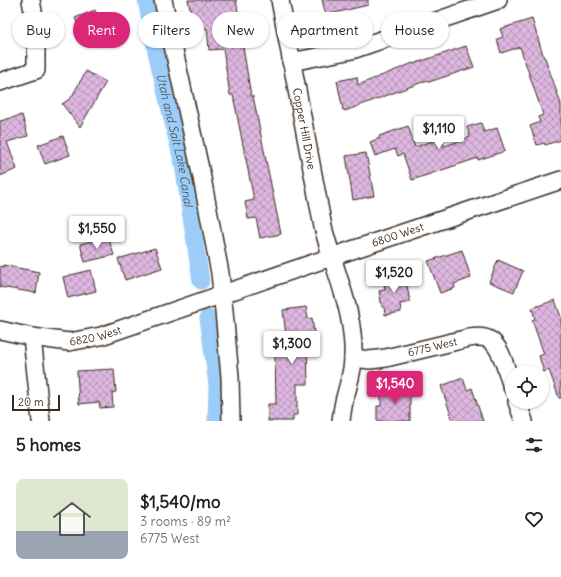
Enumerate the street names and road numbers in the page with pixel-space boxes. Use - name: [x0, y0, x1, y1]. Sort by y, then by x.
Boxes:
- street label: Copper Hill Drive: [290, 87, 319, 171]
- street label: 6800 West: [370, 219, 426, 250]
- street label: 6820 West: [68, 323, 123, 349]
- street label: 6775 West: [406, 334, 459, 360]

